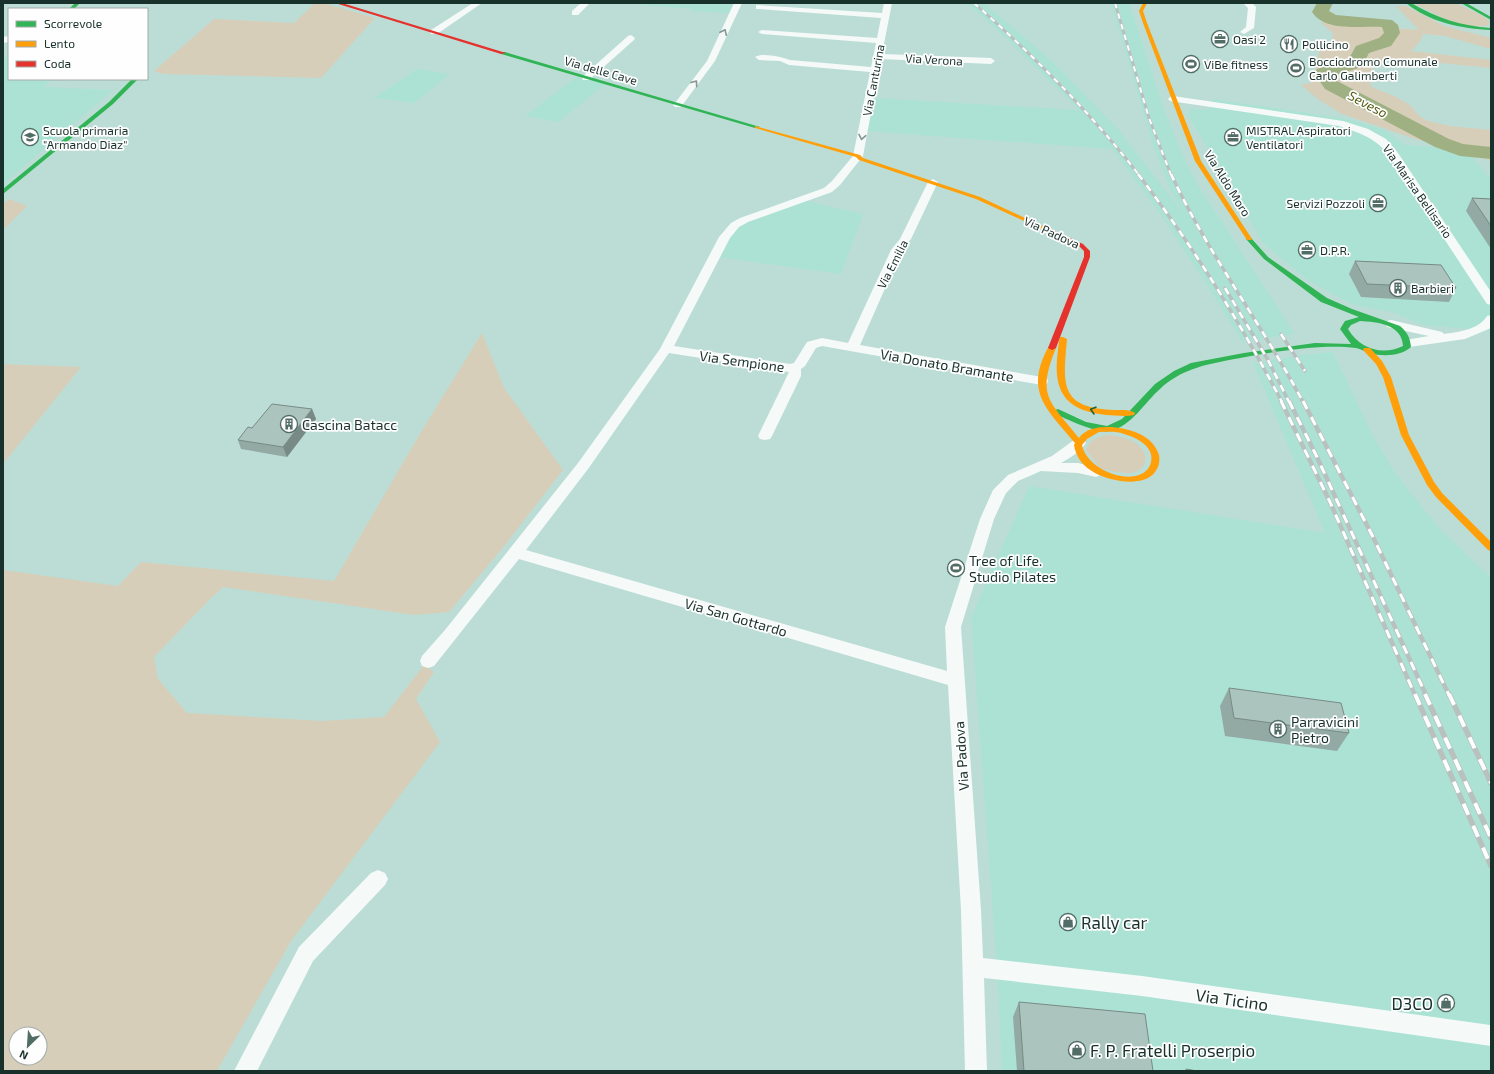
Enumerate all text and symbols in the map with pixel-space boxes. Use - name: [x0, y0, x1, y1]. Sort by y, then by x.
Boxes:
- legend: [8, 8, 148, 80]
- text: Scorrevole: [44, 16, 102, 30]
- one-way arrow: [719, 29, 727, 37]
- office icon: Oasi 2: [1210, 29, 1230, 49]
- place label: Oasi 2: [1233, 32, 1266, 46]
- restaurant icon: Pollicino: [1279, 34, 1299, 54]
- text: Lento: [44, 36, 75, 50]
- place label: Pollicino: [1302, 37, 1349, 51]
- street label: Via Canturina: [859, 43, 887, 117]
- street label: Via Verona: [905, 51, 963, 67]
- street label: Via delle Cave: [563, 53, 639, 87]
- sports icon: ViBe fitness: [1181, 54, 1201, 74]
- place label: Bocciodromo Comunale Carlo Galimberti: [1309, 54, 1438, 82]
- text: Coda: [44, 56, 71, 70]
- place label: ViBe fitness: [1204, 57, 1268, 71]
- sports icon: Bocciodromo Comunale Carlo Galimberti: [1286, 58, 1306, 78]
- one-way arrow: [690, 81, 697, 88]
- water label: Seveso: [1346, 87, 1390, 121]
- place label: Scuola primaria "Armando Diaz": [43, 123, 128, 151]
- place label: MISTRAL Aspiratori Ventilatori: [1246, 123, 1351, 151]
- school or university icon: Scuola primaria "Armando Diaz": [20, 127, 40, 147]
- office icon: MISTRAL Aspiratori Ventilatori: [1223, 127, 1243, 147]
- one-way arrow: [859, 134, 867, 141]
- street label: Via Marisa Bellisario: [1380, 141, 1456, 241]
- street label: Via Aldo Moro: [1202, 147, 1254, 219]
- office icon: Servizi Pozzoli: [1368, 193, 1388, 213]
- place label: Servizi Pozzoli: [1287, 196, 1365, 210]
- street label: Via Padova: [1022, 213, 1082, 251]
- street label: Via Emilia: [874, 237, 910, 291]
- office icon: D.P.R.: [1297, 240, 1317, 260]
- place label: D.P.R.: [1320, 243, 1350, 257]
- building icon: Barbieri: [1388, 278, 1408, 298]
- place label: Barbieri: [1411, 281, 1454, 295]
- street label: Via Donato Bramante: [879, 345, 1015, 385]
- street label: Via Sempione: [698, 347, 786, 375]
- one-way arrow: [1089, 406, 1096, 414]
- building icon: Cascina Batacc: [279, 414, 299, 434]
- place label: Cascina Batacc: [302, 416, 397, 433]
- place label: Tree of Life. Studio Pilates: [969, 552, 1056, 585]
- sports icon: Tree of Life. Studio Pilates: [946, 558, 966, 578]
- street label: Via San Gottardo: [683, 594, 789, 640]
- place label: Parravicini Pietro: [1291, 713, 1359, 746]
- building icon: Parravicini Pietro: [1268, 719, 1288, 739]
- street label: Via Padova: [950, 721, 972, 791]
- shop icon: Rally car: [1058, 912, 1078, 932]
- place label: Rally car: [1081, 912, 1148, 933]
- street label: Via Ticino: [1194, 984, 1270, 1014]
- place label: D3CO: [1391, 993, 1433, 1013]
- shop icon: D3CO: [1436, 993, 1456, 1013]
- north arrow: [8, 1026, 48, 1066]
- shop icon: F. P. Fratelli Proserpio: [1067, 1040, 1087, 1060]
- place label: F. P. Fratelli Proserpio: [1090, 1040, 1255, 1061]
- text: N: [17, 1048, 30, 1063]

